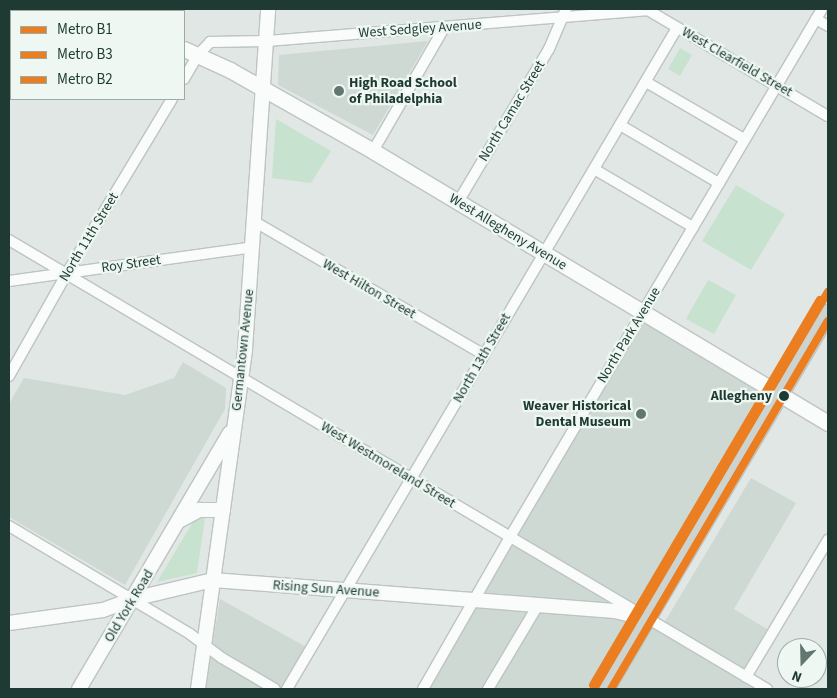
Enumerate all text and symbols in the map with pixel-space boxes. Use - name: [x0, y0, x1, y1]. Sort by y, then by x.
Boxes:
- legend: [10, 10, 185, 100]
- street label: West Sedgley Avenue: [358, 16, 482, 42]
- text: Metro B1: [57, 19, 113, 40]
- street label: West Clearfield Street: [679, 23, 795, 101]
- text: Metro B3: [57, 44, 113, 65]
- street label: North Camac Street: [475, 58, 549, 164]
- text: Metro B2: [57, 69, 113, 90]
- place label: High Road School of Philadelphia: [349, 75, 457, 108]
- marker: High Road School of Philadelphia: [333, 85, 345, 97]
- street label: North 11th Street: [56, 189, 122, 285]
- street label: West Allegheny Avenue: [446, 190, 570, 274]
- street label: Roy Street: [100, 252, 162, 276]
- street label: West Hilton Street: [319, 256, 419, 322]
- street label: North Park Avenue: [594, 284, 664, 386]
- street label: Germantown Avenue: [228, 288, 258, 412]
- street label: North 13th Street: [450, 310, 514, 406]
- marker: Allegheny: [775, 387, 793, 405]
- place label: Allegheny: [711, 388, 772, 404]
- place label: Weaver Historical Dental Museum: [523, 398, 631, 431]
- marker: Weaver Historical Dental Museum: [635, 408, 647, 420]
- street label: West Westmoreland Street: [318, 418, 458, 512]
- street label: Old York Road: [101, 567, 157, 645]
- street label: Rising Sun Avenue: [272, 577, 380, 601]
- north arrow: [777, 638, 827, 688]
- text: N: [789, 665, 805, 687]

